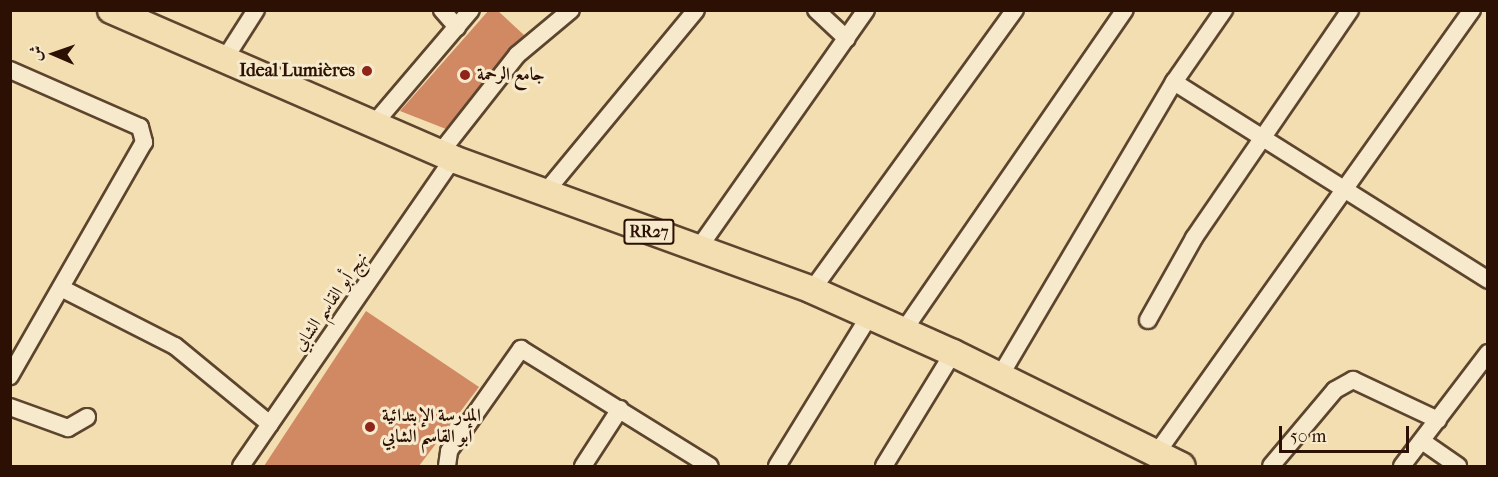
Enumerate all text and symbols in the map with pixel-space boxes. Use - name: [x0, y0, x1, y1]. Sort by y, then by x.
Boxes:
- north arrow: [24, 24, 84, 84]
- text: ش: [26, 45, 45, 62]
- place label: Ideal Lumières: [239, 60, 355, 82]
- marker: Ideal Lumières: [360, 64, 374, 78]
- place label: جامع الرحمة: [477, 64, 545, 86]
- marker: جامع الرحمة: [458, 68, 472, 82]
- road number: RR27: [622, 219, 676, 245]
- street label: نهج أبو القاسم الشابي: [289, 249, 373, 355]
- place label: المدرسة الإبتدائية أبو القاسم الشابي: [382, 406, 481, 448]
- scale bar: [1282, 414, 1412, 452]
- marker: المدرسة الإبتدائية أبو القاسم الشابي: [363, 420, 377, 434]
- text: 50 m: [1290, 426, 1326, 447]

